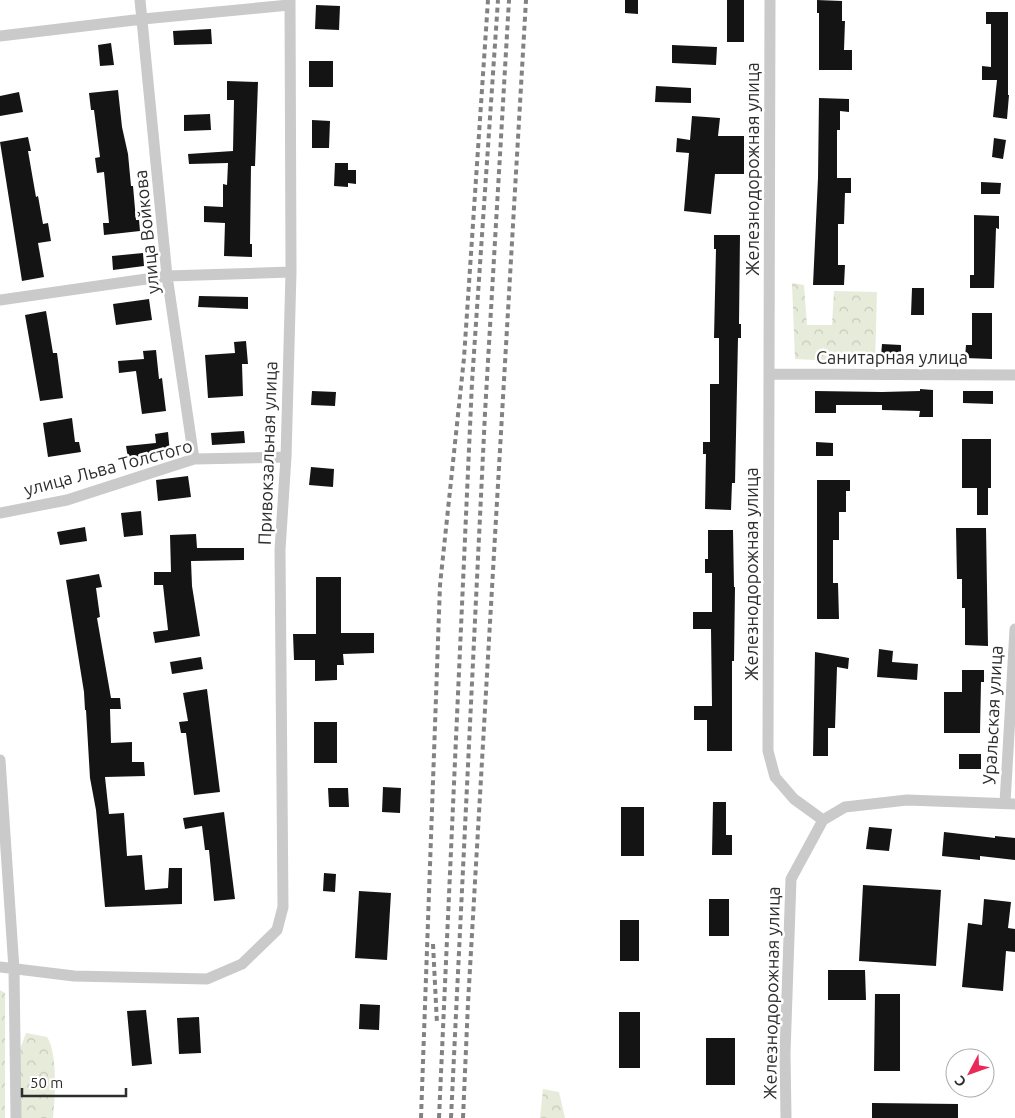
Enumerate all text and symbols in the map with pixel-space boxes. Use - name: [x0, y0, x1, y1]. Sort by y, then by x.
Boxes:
- street label: Железнодорожная улица: [742, 62, 762, 276]
- street label: улица Войкова: [130, 169, 162, 295]
- street label: Санитарная улица: [816, 347, 968, 367]
- street label: Привокзальная улица: [254, 361, 280, 545]
- street label: улица Льва Толстого: [22, 435, 194, 499]
- street label: Железнодорожная улица: [741, 467, 761, 681]
- street label: Уральская улица: [978, 645, 1006, 785]
- street label: Железнодорожная улица: [759, 886, 783, 1100]
- north arrow: [945, 1048, 995, 1098]
- scale bar: [22, 1066, 126, 1098]
- text: С: [951, 1073, 969, 1090]
- text: 50 m: [30, 1074, 63, 1091]

